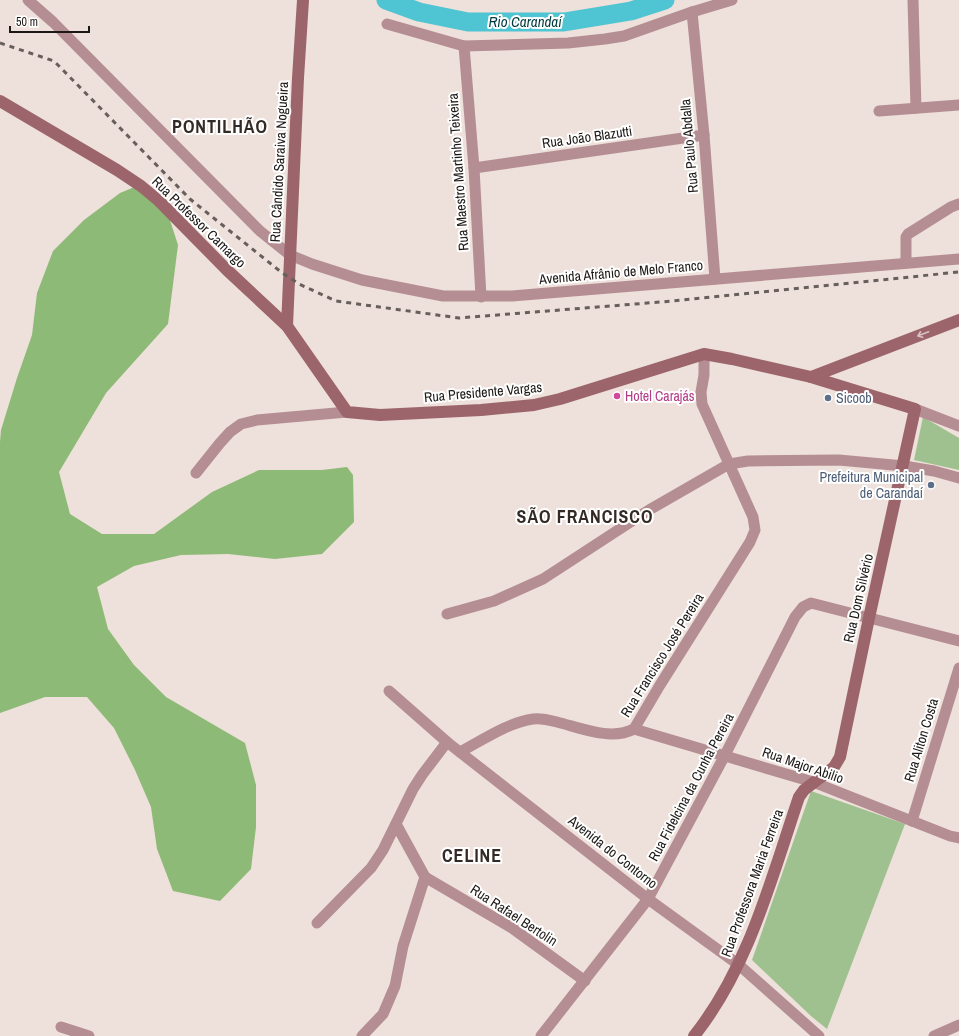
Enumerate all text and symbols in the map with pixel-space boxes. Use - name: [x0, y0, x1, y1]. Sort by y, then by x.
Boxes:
- scale bar: [10, 8, 89, 34]
- water label: Rio Carandaí: [488, 11, 563, 32]
- text: 50 m: [16, 14, 38, 30]
- street label: Rua Cândido Saraiva Nogueira: [266, 81, 292, 243]
- street label: Rua Maestro Martinho Teixeira: [443, 92, 472, 251]
- street label: Rua Paulo Abdalla: [676, 98, 702, 194]
- district label: PONTILHÃO: [172, 114, 268, 139]
- street label: Rua João Blazutti: [541, 122, 633, 152]
- street label: Rua Professor Camargo: [148, 173, 250, 271]
- street label: Avenida Afrânio de Melo Franco: [537, 256, 704, 288]
- one-way arrow: [917, 330, 929, 338]
- street label: Rua Presidente Vargas: [423, 378, 543, 406]
- place label: Hotel Carajás: [625, 387, 695, 405]
- place label: Sicoob: [836, 389, 872, 407]
- marker: Hotel Carajás: [612, 391, 622, 401]
- marker: Sicoob: [823, 393, 833, 403]
- place label: Prefeitura Municipal de Carandaí: [820, 468, 924, 502]
- marker: Prefeitura Municipal de Carandaí: [926, 480, 936, 490]
- district label: SÃO FRANCISCO: [517, 504, 653, 529]
- street label: Rua Dom Silvério: [839, 552, 877, 644]
- street label: Rua Francisco José Pereira: [616, 589, 708, 720]
- street label: Rua Aliton Costa: [900, 696, 942, 784]
- street label: Rua Fidelcina da Cunha Pereira: [644, 709, 738, 864]
- street label: Rua Major Abilio: [760, 743, 846, 787]
- street label: Rua Professora Maria Ferreira: [717, 806, 787, 959]
- street label: Avenida do Contorno: [564, 811, 661, 892]
- district label: CELINE: [442, 843, 502, 868]
- street label: Rua Rafael Bertolin: [467, 880, 561, 950]

